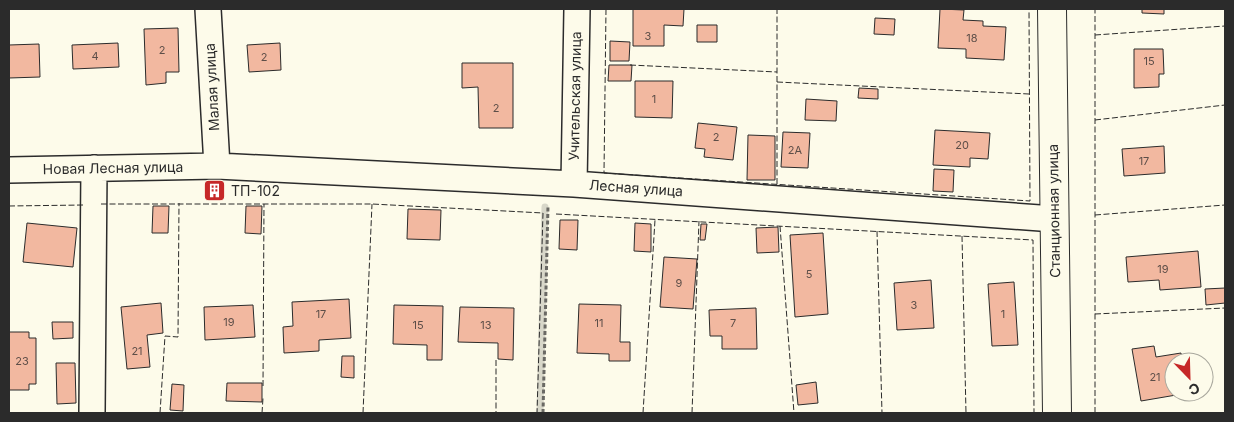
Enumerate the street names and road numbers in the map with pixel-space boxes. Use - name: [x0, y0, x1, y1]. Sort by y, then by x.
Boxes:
- street label: Учительская улица: [565, 31, 584, 161]
- street label: Малая улица: [201, 43, 222, 131]
- street label: Станционная улица: [1044, 144, 1063, 278]
- street label: Новая Лесная улица: [43, 158, 183, 177]
- street label: Лесная улица: [588, 176, 684, 199]

